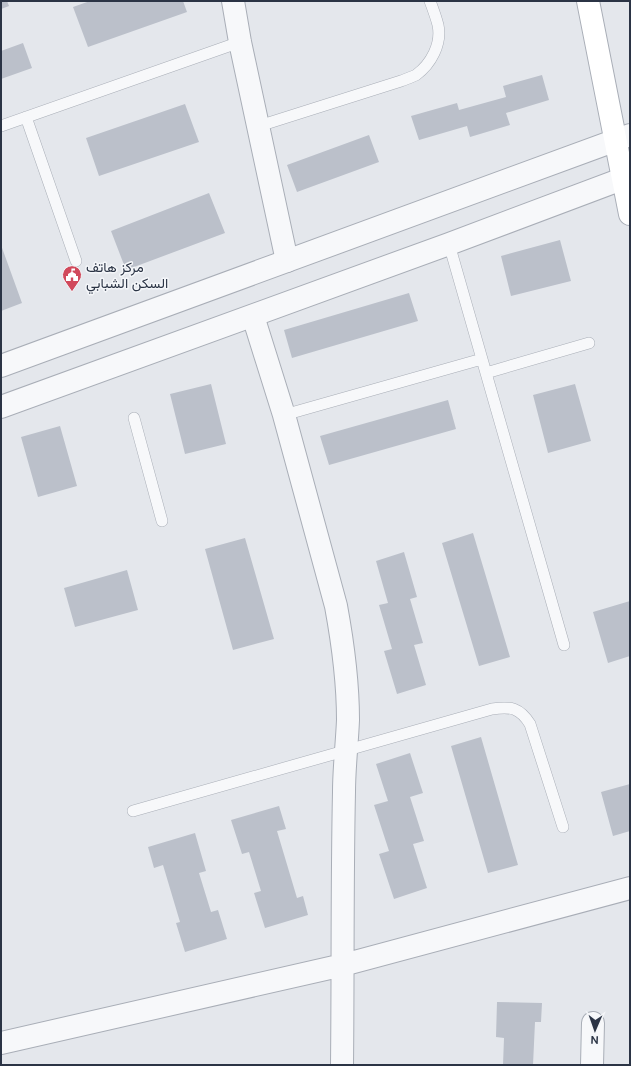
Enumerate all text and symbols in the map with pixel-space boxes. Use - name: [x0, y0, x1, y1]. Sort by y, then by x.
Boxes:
- place label: مركز هاتف السكن الشبابي: [86, 258, 168, 295]
- public building icon: مركز هاتف السكن الشبابي: [61, 264, 83, 292]
- north arrow: [575, 1010, 615, 1050]
- text: N: [590, 1033, 599, 1047]

